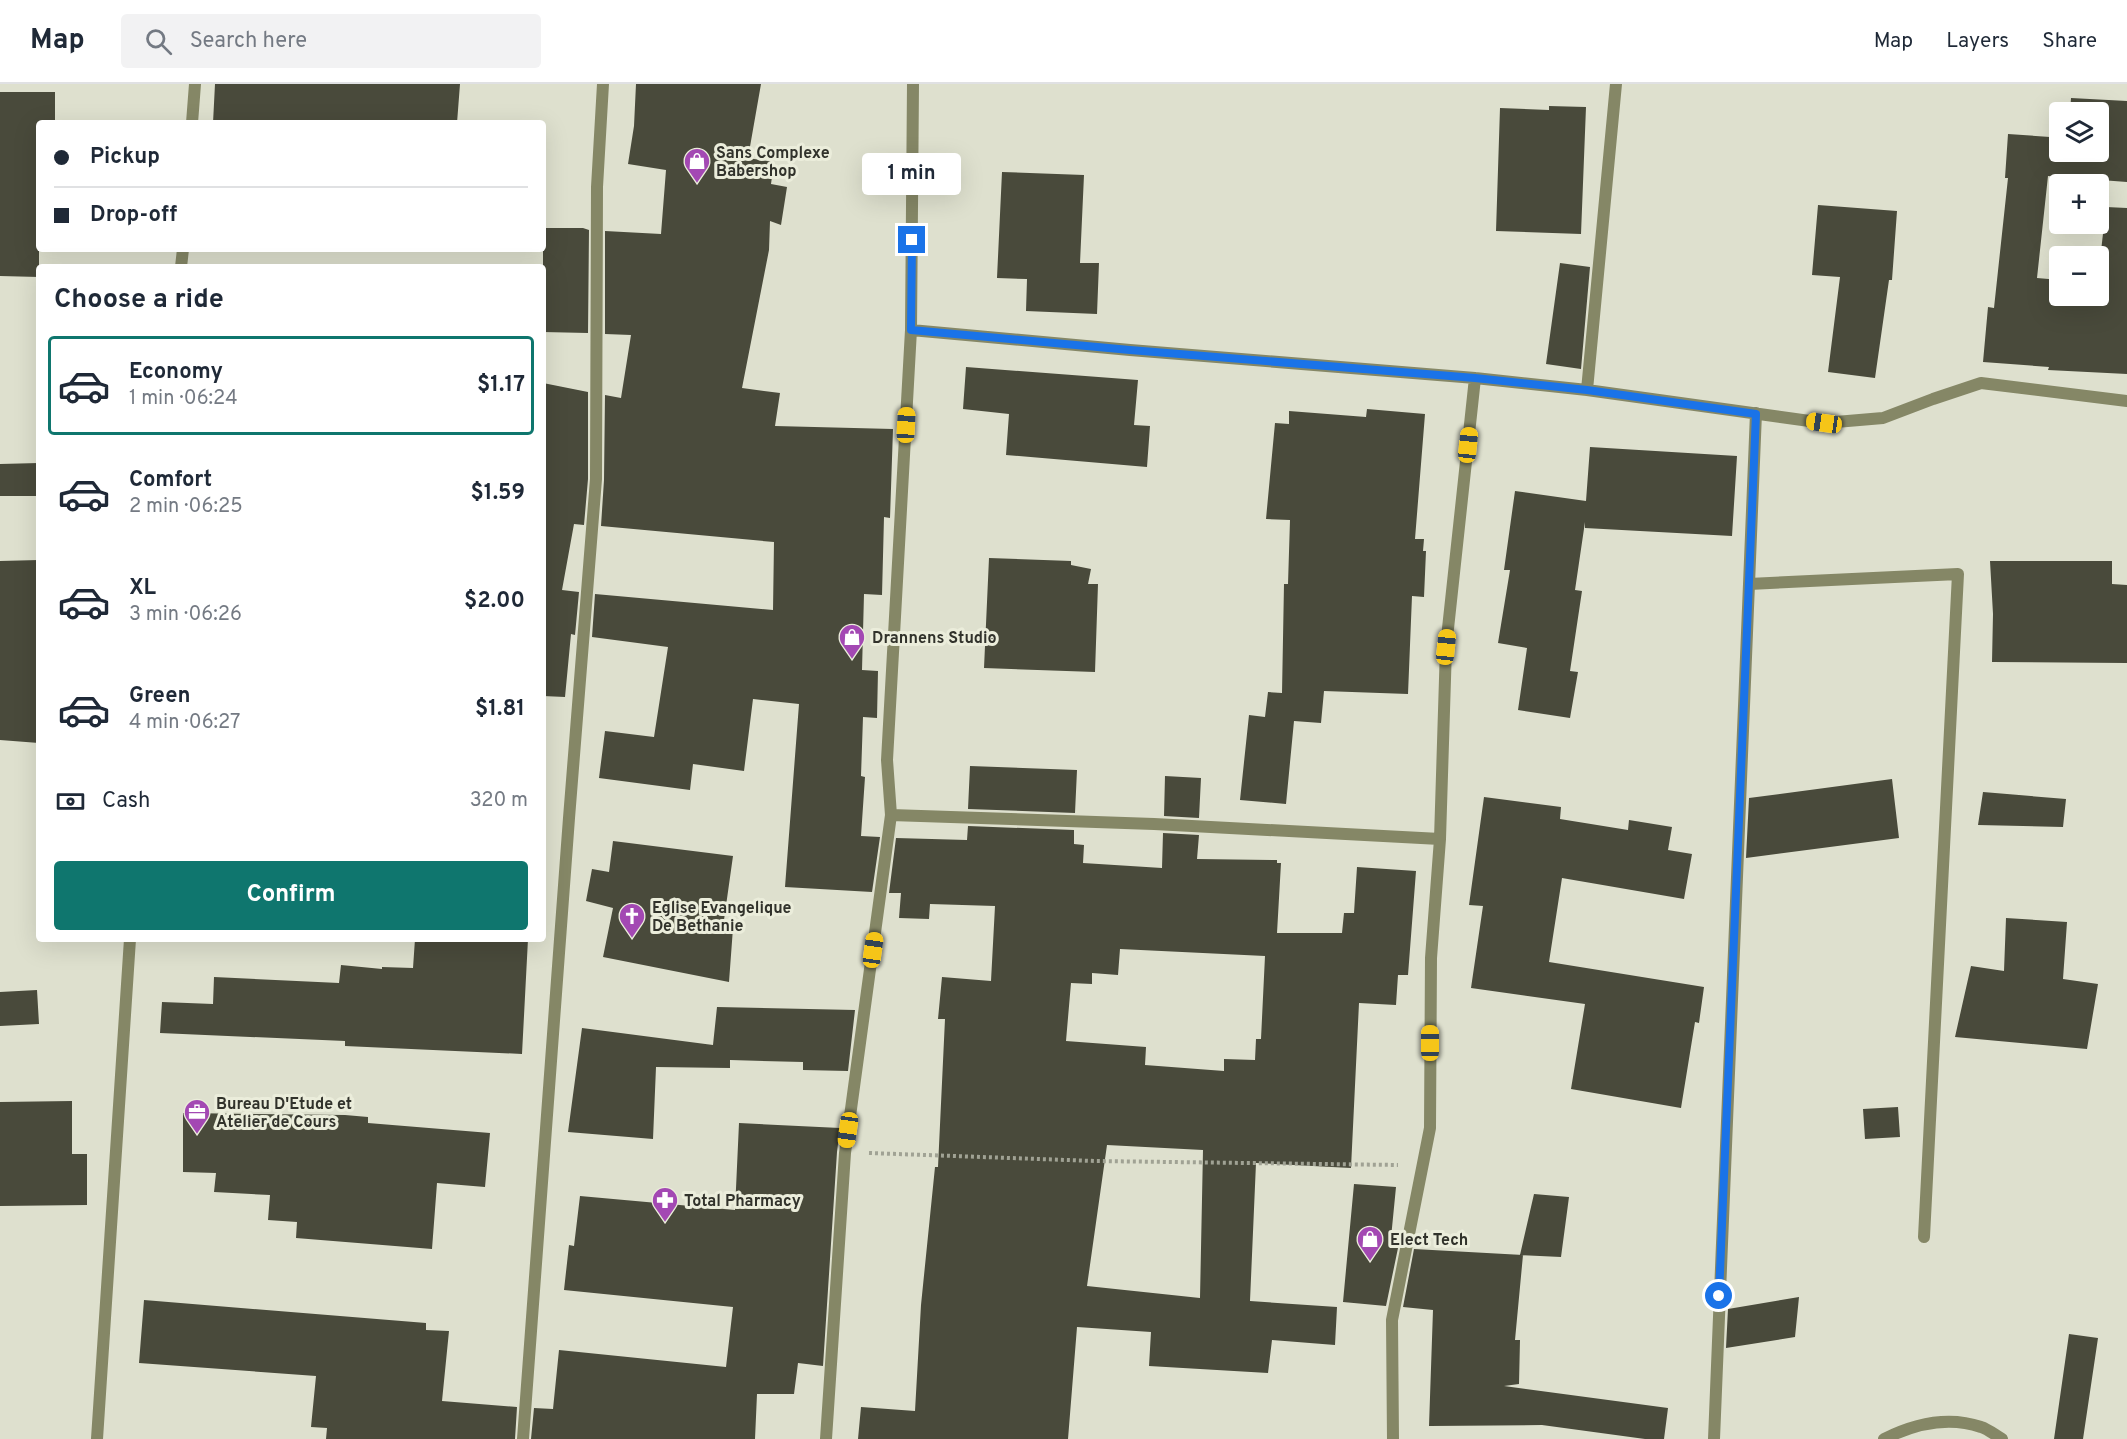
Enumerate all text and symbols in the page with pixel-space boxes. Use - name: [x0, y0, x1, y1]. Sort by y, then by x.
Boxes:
- search box: [121, 14, 541, 68]
- text: Map: [30, 23, 85, 59]
- icon: search: [142, 25, 175, 58]
- text: Search here: [190, 28, 307, 55]
- text: Map: [1874, 28, 1913, 55]
- text: Layers: [1946, 28, 2009, 55]
- text: Share: [2042, 28, 2097, 55]
- map controls: [2049, 102, 2109, 306]
- button: layers: [2049, 102, 2109, 162]
- text: Pickup: [90, 144, 160, 171]
- place label: Sans Complexe Babershop: [716, 144, 830, 182]
- shop icon: Sans Complexe Babershop: [682, 146, 712, 184]
- callout: 1 min: [862, 153, 962, 195]
- text: 1 min: [887, 161, 936, 187]
- button: +: [2049, 174, 2109, 234]
- text: Drop-off: [90, 202, 177, 229]
- route end: [898, 226, 925, 253]
- button: −: [2049, 246, 2109, 306]
- text: Choose a ride: [54, 283, 224, 317]
- icon: car: [57, 359, 111, 413]
- text: Economy: [129, 359, 223, 386]
- text: $1.17: [477, 372, 525, 399]
- text: 1 min · 06:24: [129, 386, 238, 412]
- car: [896, 407, 916, 443]
- car: [1805, 412, 1843, 434]
- car: [1457, 426, 1479, 464]
- icon: car: [57, 467, 111, 521]
- text: Comfort: [129, 467, 212, 494]
- text: $1.59: [470, 480, 525, 507]
- text: 2 min · 06:25: [129, 494, 243, 520]
- icon: car: [57, 575, 111, 629]
- text: XL: [129, 575, 156, 602]
- text: $2.00: [464, 588, 525, 615]
- text: 3 min · 06:26: [129, 602, 242, 628]
- shop icon: Drannens Studio: [837, 622, 867, 660]
- car: [1435, 628, 1457, 666]
- place label: Drannens Studio: [872, 629, 997, 649]
- icon: car: [57, 683, 111, 737]
- text: Green: [129, 683, 191, 710]
- text: $1.81: [475, 696, 525, 723]
- text: 4 min · 06:27: [129, 710, 241, 736]
- icon: cash: [54, 785, 87, 818]
- text: Cash: [102, 788, 151, 815]
- text: 320 m: [470, 788, 528, 814]
- button: Confirm: [54, 861, 528, 930]
- place label: Eglise Evangelique De Bethanie: [652, 899, 791, 937]
- church icon: Eglise Evangelique De Bethanie: [617, 901, 647, 939]
- car: [862, 931, 884, 969]
- car: [1421, 1025, 1439, 1061]
- place label: Bureau D'Etude et Atelier de Cours: [216, 1095, 352, 1133]
- office icon: Bureau D'Etude et Atelier de Cours: [182, 1097, 212, 1135]
- car: [837, 1111, 859, 1149]
- pharmacy icon: Total Pharmacy: [650, 1185, 680, 1223]
- place label: Total Pharmacy: [684, 1192, 801, 1212]
- shop icon: Elect Tech: [1355, 1224, 1385, 1262]
- place label: Elect Tech: [1390, 1231, 1468, 1251]
- route start: [1705, 1282, 1732, 1309]

